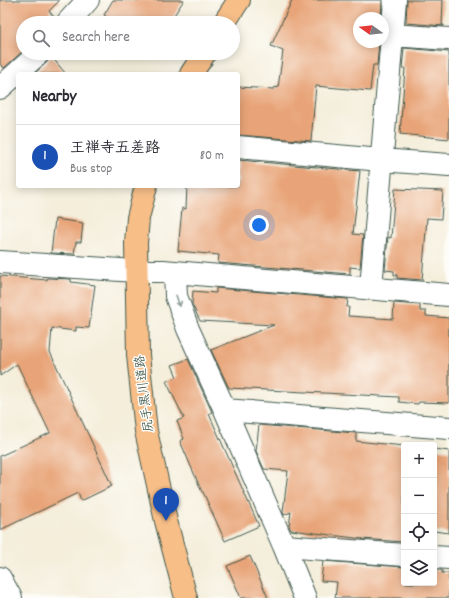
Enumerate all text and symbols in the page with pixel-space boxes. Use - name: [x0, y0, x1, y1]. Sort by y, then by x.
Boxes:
- north arrow: [353, 12, 389, 48]
- search box: [16, 16, 240, 60]
- icon: search: [30, 27, 52, 49]
- text: Search here: [62, 27, 130, 49]
- text: Nearby: [32, 86, 76, 110]
- text: 王禅寺五差路: [70, 138, 160, 160]
- text: 1: [44, 147, 46, 166]
- text: 80 m: [200, 147, 224, 166]
- text: Bus stop: [70, 160, 112, 179]
- your location: [249, 215, 269, 235]
- one-way arrow: [175, 295, 182, 308]
- street label: 尻手黒川道路: [131, 354, 160, 434]
- map controls: [401, 442, 437, 586]
- button: +: [401, 442, 437, 478]
- button: −: [401, 478, 437, 514]
- pin: 1: [153, 488, 179, 521]
- button: locate: [401, 514, 437, 550]
- button: layers: [401, 550, 437, 586]

